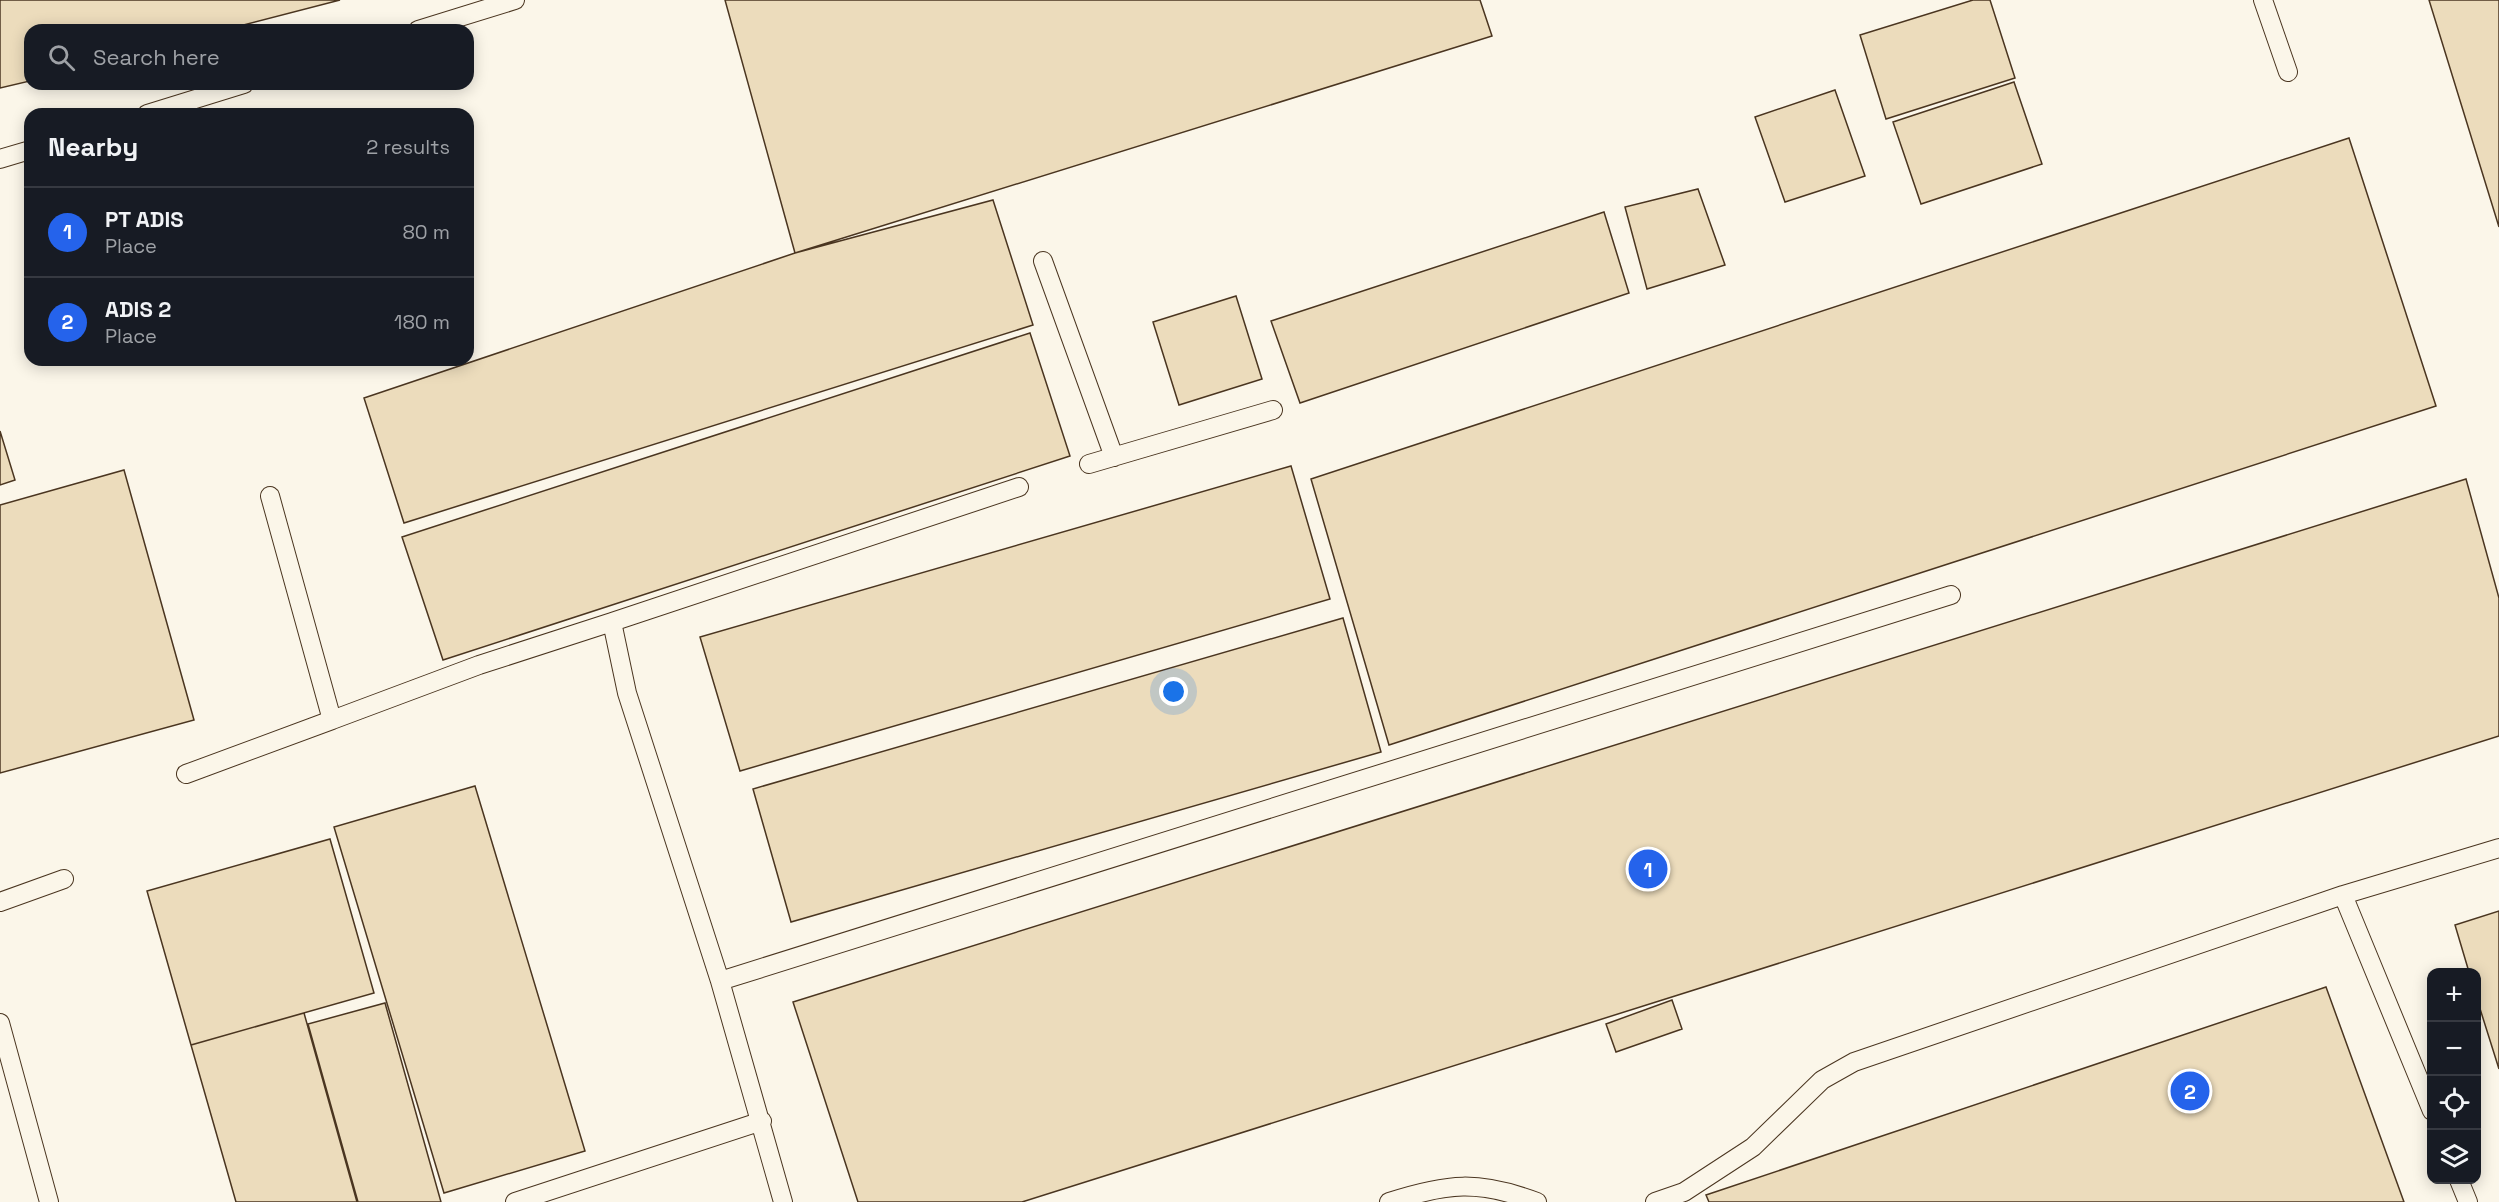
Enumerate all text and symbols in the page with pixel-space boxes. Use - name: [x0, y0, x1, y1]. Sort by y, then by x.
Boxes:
- search box: [24, 24, 474, 90]
- icon: search: [45, 41, 78, 74]
- text: Search here: [93, 43, 220, 71]
- text: Nearby: [48, 130, 138, 164]
- text: 2 results: [366, 134, 450, 160]
- text: PT ADIS: [105, 205, 184, 233]
- text: 1: [63, 219, 72, 245]
- text: 80 m: [402, 219, 450, 245]
- text: Place: [105, 233, 157, 259]
- text: ADIS 2: [105, 295, 171, 323]
- text: 2: [62, 309, 73, 335]
- text: 180 m: [394, 309, 450, 335]
- text: Place: [105, 323, 157, 349]
- your location: [1159, 677, 1188, 706]
- pin: 1: [1628, 846, 1668, 892]
- map controls: [2427, 968, 2481, 1184]
- button: +: [2427, 968, 2481, 1022]
- button: −: [2427, 1022, 2481, 1076]
- pin: 2: [2170, 1068, 2210, 1114]
- button: locate: [2427, 1076, 2481, 1130]
- button: layers: [2427, 1130, 2481, 1184]

